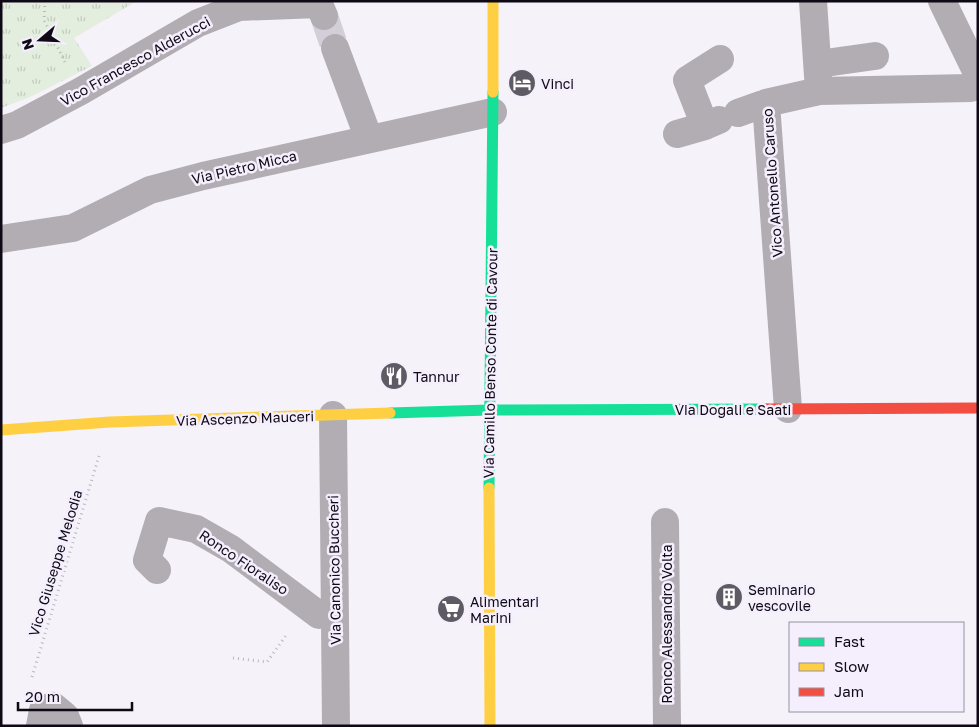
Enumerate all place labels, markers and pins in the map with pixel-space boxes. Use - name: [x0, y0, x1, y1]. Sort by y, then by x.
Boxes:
- hotel icon: Vinci: [507, 68, 537, 98]
- place label: Vinci: [541, 75, 574, 92]
- restaurant icon: Tannur: [379, 361, 409, 391]
- place label: Tannur: [413, 368, 460, 385]
- place label: Seminario vescovile: [748, 581, 815, 614]
- building icon: Seminario vescovile: [714, 582, 744, 612]
- place label: Alimentari Marini: [470, 593, 539, 626]
- supermarket icon: Alimentari Marini: [436, 594, 466, 624]

